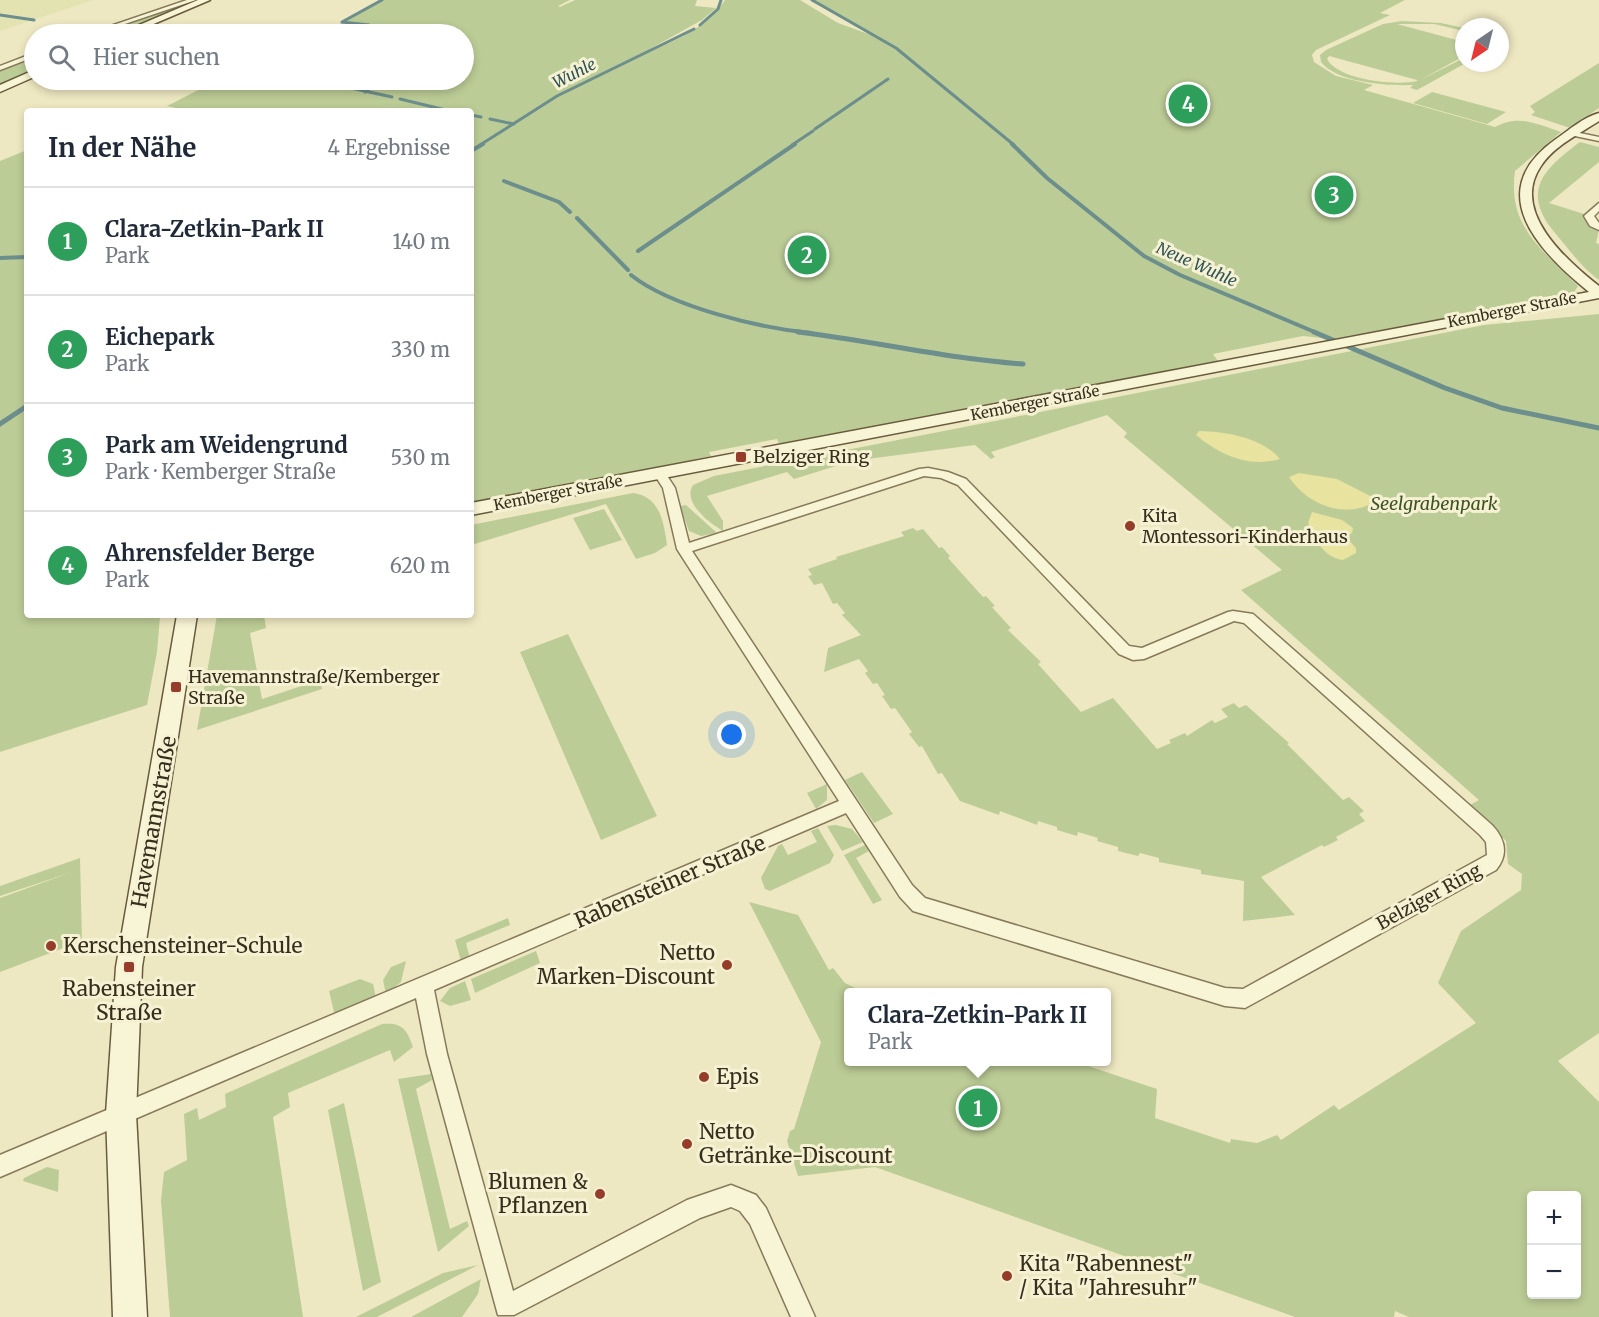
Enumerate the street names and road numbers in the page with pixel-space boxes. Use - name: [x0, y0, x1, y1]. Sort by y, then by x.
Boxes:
- street label: Kemberger Straße: [1446, 288, 1578, 331]
- street label: Kemberger Straße: [969, 381, 1101, 424]
- street label: Kemberger Straße: [492, 471, 624, 514]
- street label: Havemannstraße: [125, 734, 182, 910]
- street label: Rabensteiner Straße: [570, 829, 769, 934]
- street label: Belziger Ring: [1372, 858, 1485, 935]

